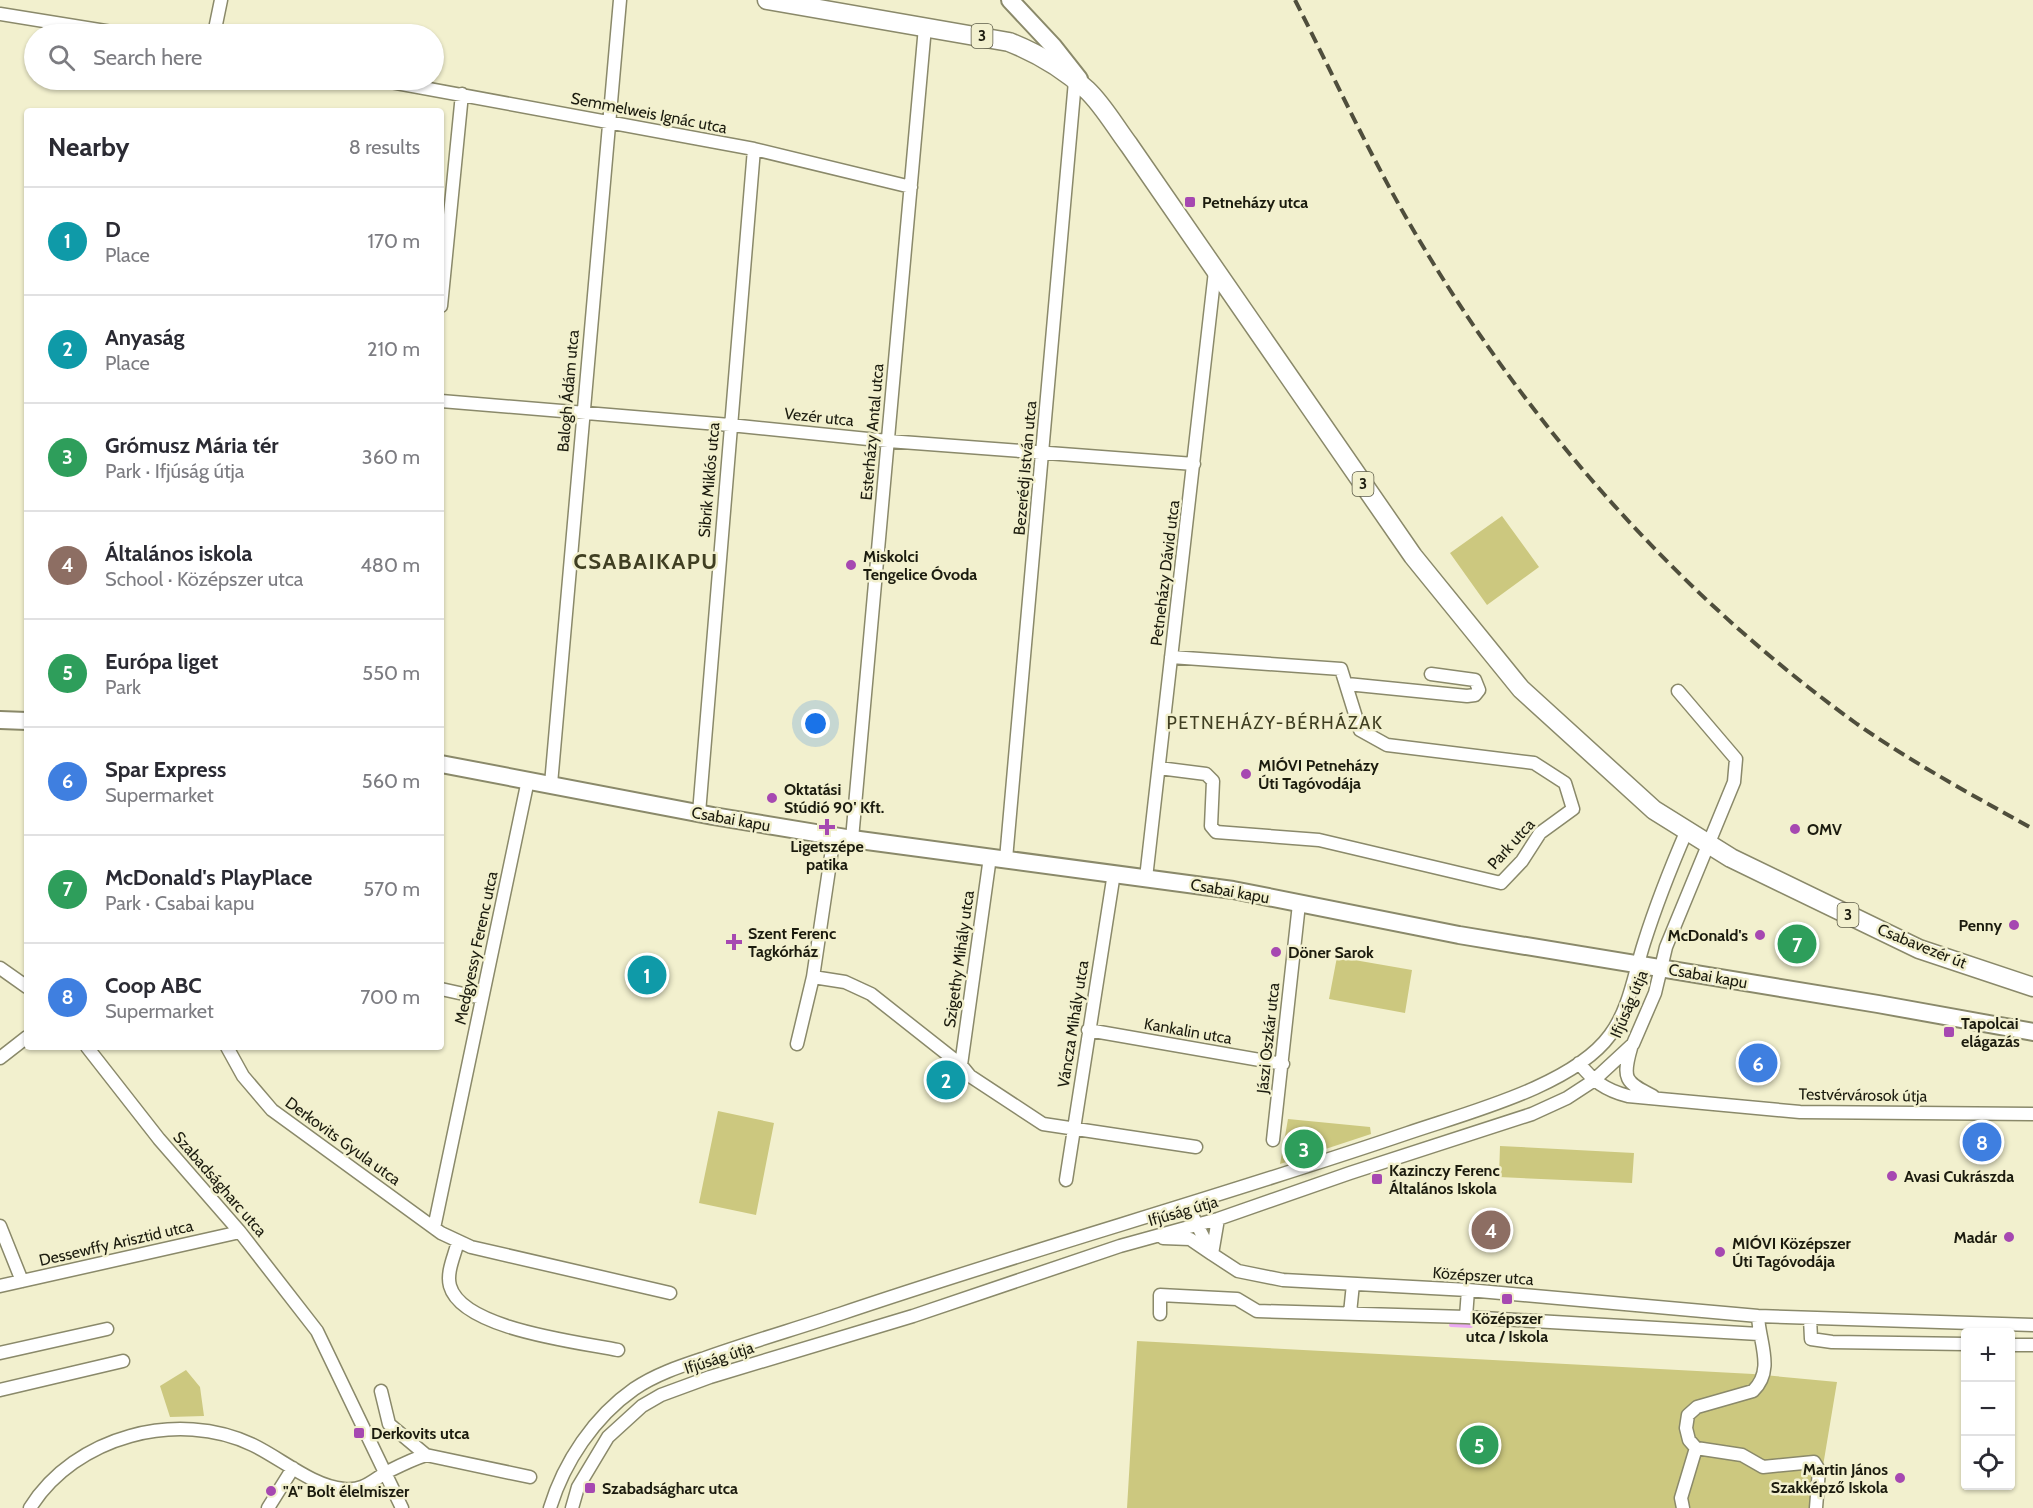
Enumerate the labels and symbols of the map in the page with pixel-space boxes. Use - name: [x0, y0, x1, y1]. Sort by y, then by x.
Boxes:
- road number: 3: [972, 24, 992, 48]
- street label: Semmelweis Ignác utca: [569, 89, 729, 138]
- place label: Petneházy utca: [1202, 193, 1308, 212]
- marker: Petneházy utca: [1183, 195, 1197, 209]
- street label: Balogh Ádám utca: [553, 329, 583, 453]
- street label: Esterházy Antal utca: [857, 362, 887, 501]
- street label: Bezerédj István utca: [1010, 400, 1040, 536]
- street label: Vezér utca: [783, 404, 855, 430]
- street label: Sibrik Miklós utca: [695, 421, 724, 538]
- road number: 3: [1352, 472, 1374, 496]
- street label: Petneházy Dávid utca: [1147, 499, 1183, 647]
- place label: Miskolci Tengelice Óvoda: [863, 547, 977, 584]
- district label: CSABAIKAPU: [573, 548, 719, 575]
- marker: Miskolci Tengelice Óvoda: [844, 558, 858, 572]
- your location: [801, 709, 830, 738]
- district label: PETNEHÁZY-BÉRHÁZAK: [1167, 712, 1383, 734]
- place label: MIÓVI Petneházy Úti Tagóvodája: [1258, 756, 1379, 793]
- marker: MIÓVI Petneházy Úti Tagóvodája: [1239, 767, 1253, 781]
- place label: Oktatási Stúdió 90' Kft.: [784, 780, 884, 817]
- marker: Oktatási Stúdió 90' Kft.: [765, 791, 779, 805]
- street label: Csabai kapu: [690, 803, 772, 835]
- street label: Park utca: [1484, 815, 1539, 873]
- marker: Ligetszépe patika: [820, 820, 834, 834]
- place label: OMV: [1807, 820, 1842, 839]
- marker: OMV: [1788, 822, 1802, 836]
- place label: Ligetszépe patika: [790, 837, 864, 874]
- street label: Medgyessy Ferenc utca: [450, 869, 502, 1026]
- street label: Csabai kapu: [1189, 875, 1271, 907]
- street label: Szigethy Mihály utca: [940, 889, 978, 1029]
- road number: 3: [1838, 903, 1858, 927]
- place label: Penny: [1958, 916, 2002, 935]
- marker: Penny: [2007, 918, 2021, 932]
- street label: Csabavezér út: [1875, 920, 1970, 973]
- pin: 7: [1778, 922, 1816, 966]
- place label: Szent Ferenc Tagkórház: [748, 924, 836, 961]
- place label: McDonald's: [1668, 926, 1748, 945]
- marker: McDonald's: [1753, 928, 1767, 942]
- marker: Szent Ferenc Tagkórház: [725, 933, 743, 951]
- place label: Döner Sarok: [1288, 943, 1374, 962]
- marker: Döner Sarok: [1269, 945, 1283, 959]
- pin: 1: [628, 952, 666, 998]
- street label: Váncza Mihály utca: [1054, 959, 1092, 1089]
- street label: Csabai kapu: [1667, 960, 1749, 992]
- street label: Ifjúság útja: [1606, 967, 1652, 1041]
- street label: Jászi Oszkár utca: [1253, 981, 1283, 1095]
- street label: Kankalin utca: [1143, 1014, 1234, 1048]
- place label: Tapolcai elágazás: [1961, 1014, 2020, 1051]
- marker: Tapolcai elágazás: [1942, 1025, 1956, 1039]
- pin: 6: [1738, 1040, 1778, 1086]
- pin: 2: [926, 1058, 966, 1102]
- street label: Testvérvárosok útja: [1799, 1084, 1928, 1106]
- street label: Derkovits Gyula utca: [282, 1093, 405, 1189]
- pin: 8: [1962, 1120, 2002, 1164]
- pin: 3: [1284, 1126, 1324, 1172]
- street label: Szabadságharc utca: [169, 1128, 271, 1241]
- place label: Kazinczy Ferenc Általános Iskola: [1389, 1161, 1500, 1198]
- place label: Avasi Cukrászda: [1904, 1167, 2014, 1186]
- marker: Avasi Cukrászda: [1885, 1169, 1899, 1183]
- marker: Kazinczy Ferenc Általános Iskola: [1370, 1172, 1384, 1186]
- street label: Ifjúság útja: [1146, 1192, 1220, 1230]
- pin: 4: [1472, 1208, 1510, 1252]
- street label: Dessewffy Arisztid utca: [37, 1216, 195, 1270]
- place label: Madár: [1953, 1228, 1998, 1247]
- marker: Madár: [2002, 1230, 2016, 1244]
- place label: MIÓVI Középszer Úti Tagóvodája: [1732, 1234, 1852, 1271]
- marker: MIÓVI Középszer Úti Tagóvodája: [1713, 1245, 1727, 1259]
- street label: Középszer utca: [1432, 1263, 1534, 1289]
- marker: Középszer utca / Iskola: [1500, 1292, 1514, 1306]
- place label: Középszer utca / Iskola: [1466, 1309, 1548, 1346]
- street label: Ifjúság útja: [682, 1338, 756, 1378]
- pin: 5: [1460, 1422, 1498, 1468]
- place label: Derkovits utca: [371, 1424, 470, 1443]
- marker: Derkovits utca: [352, 1426, 366, 1440]
- place label: Martin János Szakképző Iskola: [1771, 1460, 1888, 1497]
- marker: Martin János Szakképző Iskola: [1893, 1471, 1907, 1485]
- place label: Szabadságharc utca: [602, 1479, 738, 1498]
- marker: Szabadságharc utca: [583, 1481, 597, 1495]
- place label: "A" Bolt élelmiszer: [283, 1482, 410, 1501]
- marker: "A" Bolt élelmiszer: [264, 1484, 278, 1498]

